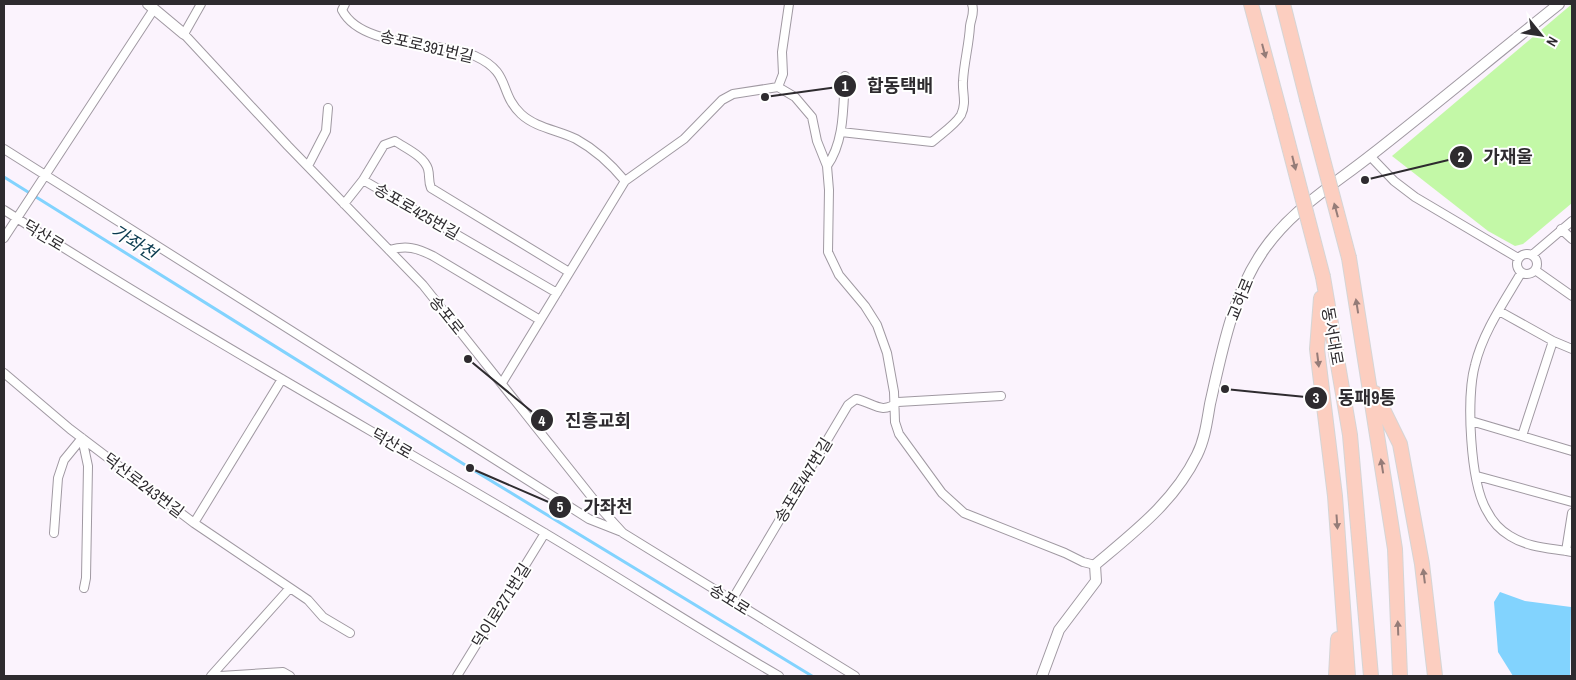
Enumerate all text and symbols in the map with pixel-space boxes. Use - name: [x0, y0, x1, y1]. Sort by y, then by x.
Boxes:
- north arrow: [1516, 10, 1566, 60]
- street label: 송포로391번길: [378, 25, 476, 67]
- text: N: [1542, 33, 1562, 50]
- one-way arrow: [1260, 43, 1268, 58]
- callout: 합동택배: [832, 69, 943, 102]
- text: 합동택배: [867, 73, 933, 98]
- text: 1: [842, 75, 849, 96]
- callout: 가재울: [1448, 140, 1543, 173]
- text: 가재울: [1483, 144, 1533, 169]
- text: 2: [1458, 146, 1465, 167]
- one-way arrow: [1290, 156, 1298, 171]
- street label: 송포로425번길: [370, 178, 464, 244]
- one-way arrow: [1332, 203, 1340, 218]
- street label: 덕산로: [19, 214, 69, 256]
- water label: 가좌천: [106, 218, 164, 267]
- street label: 교하로: [1222, 274, 1259, 324]
- street label: 송포로: [425, 291, 470, 339]
- one-way arrow: [1352, 297, 1360, 313]
- street label: 동서대로: [1317, 305, 1349, 367]
- one-way arrow: [1315, 353, 1323, 369]
- callout: 동패9통: [1303, 381, 1406, 414]
- text: 동패9통: [1338, 385, 1396, 410]
- text: 3: [1313, 387, 1320, 408]
- callout: 진흥교회: [530, 404, 641, 437]
- text: 진흥교회: [565, 408, 631, 433]
- text: 4: [539, 410, 546, 431]
- street label: 덕산로: [367, 422, 417, 464]
- street label: 송포로447번길: [769, 433, 837, 527]
- street label: 덕산로243번길: [99, 447, 189, 523]
- one-way arrow: [1378, 458, 1386, 474]
- callout: 가좌천: [548, 490, 643, 523]
- text: 가좌천: [583, 494, 633, 519]
- text: 5: [557, 496, 564, 517]
- one-way arrow: [1333, 514, 1341, 530]
- street label: 덕이로271번길: [466, 559, 536, 651]
- one-way arrow: [1419, 567, 1427, 583]
- street label: 송포로: [705, 578, 755, 620]
- one-way arrow: [1394, 619, 1402, 635]

